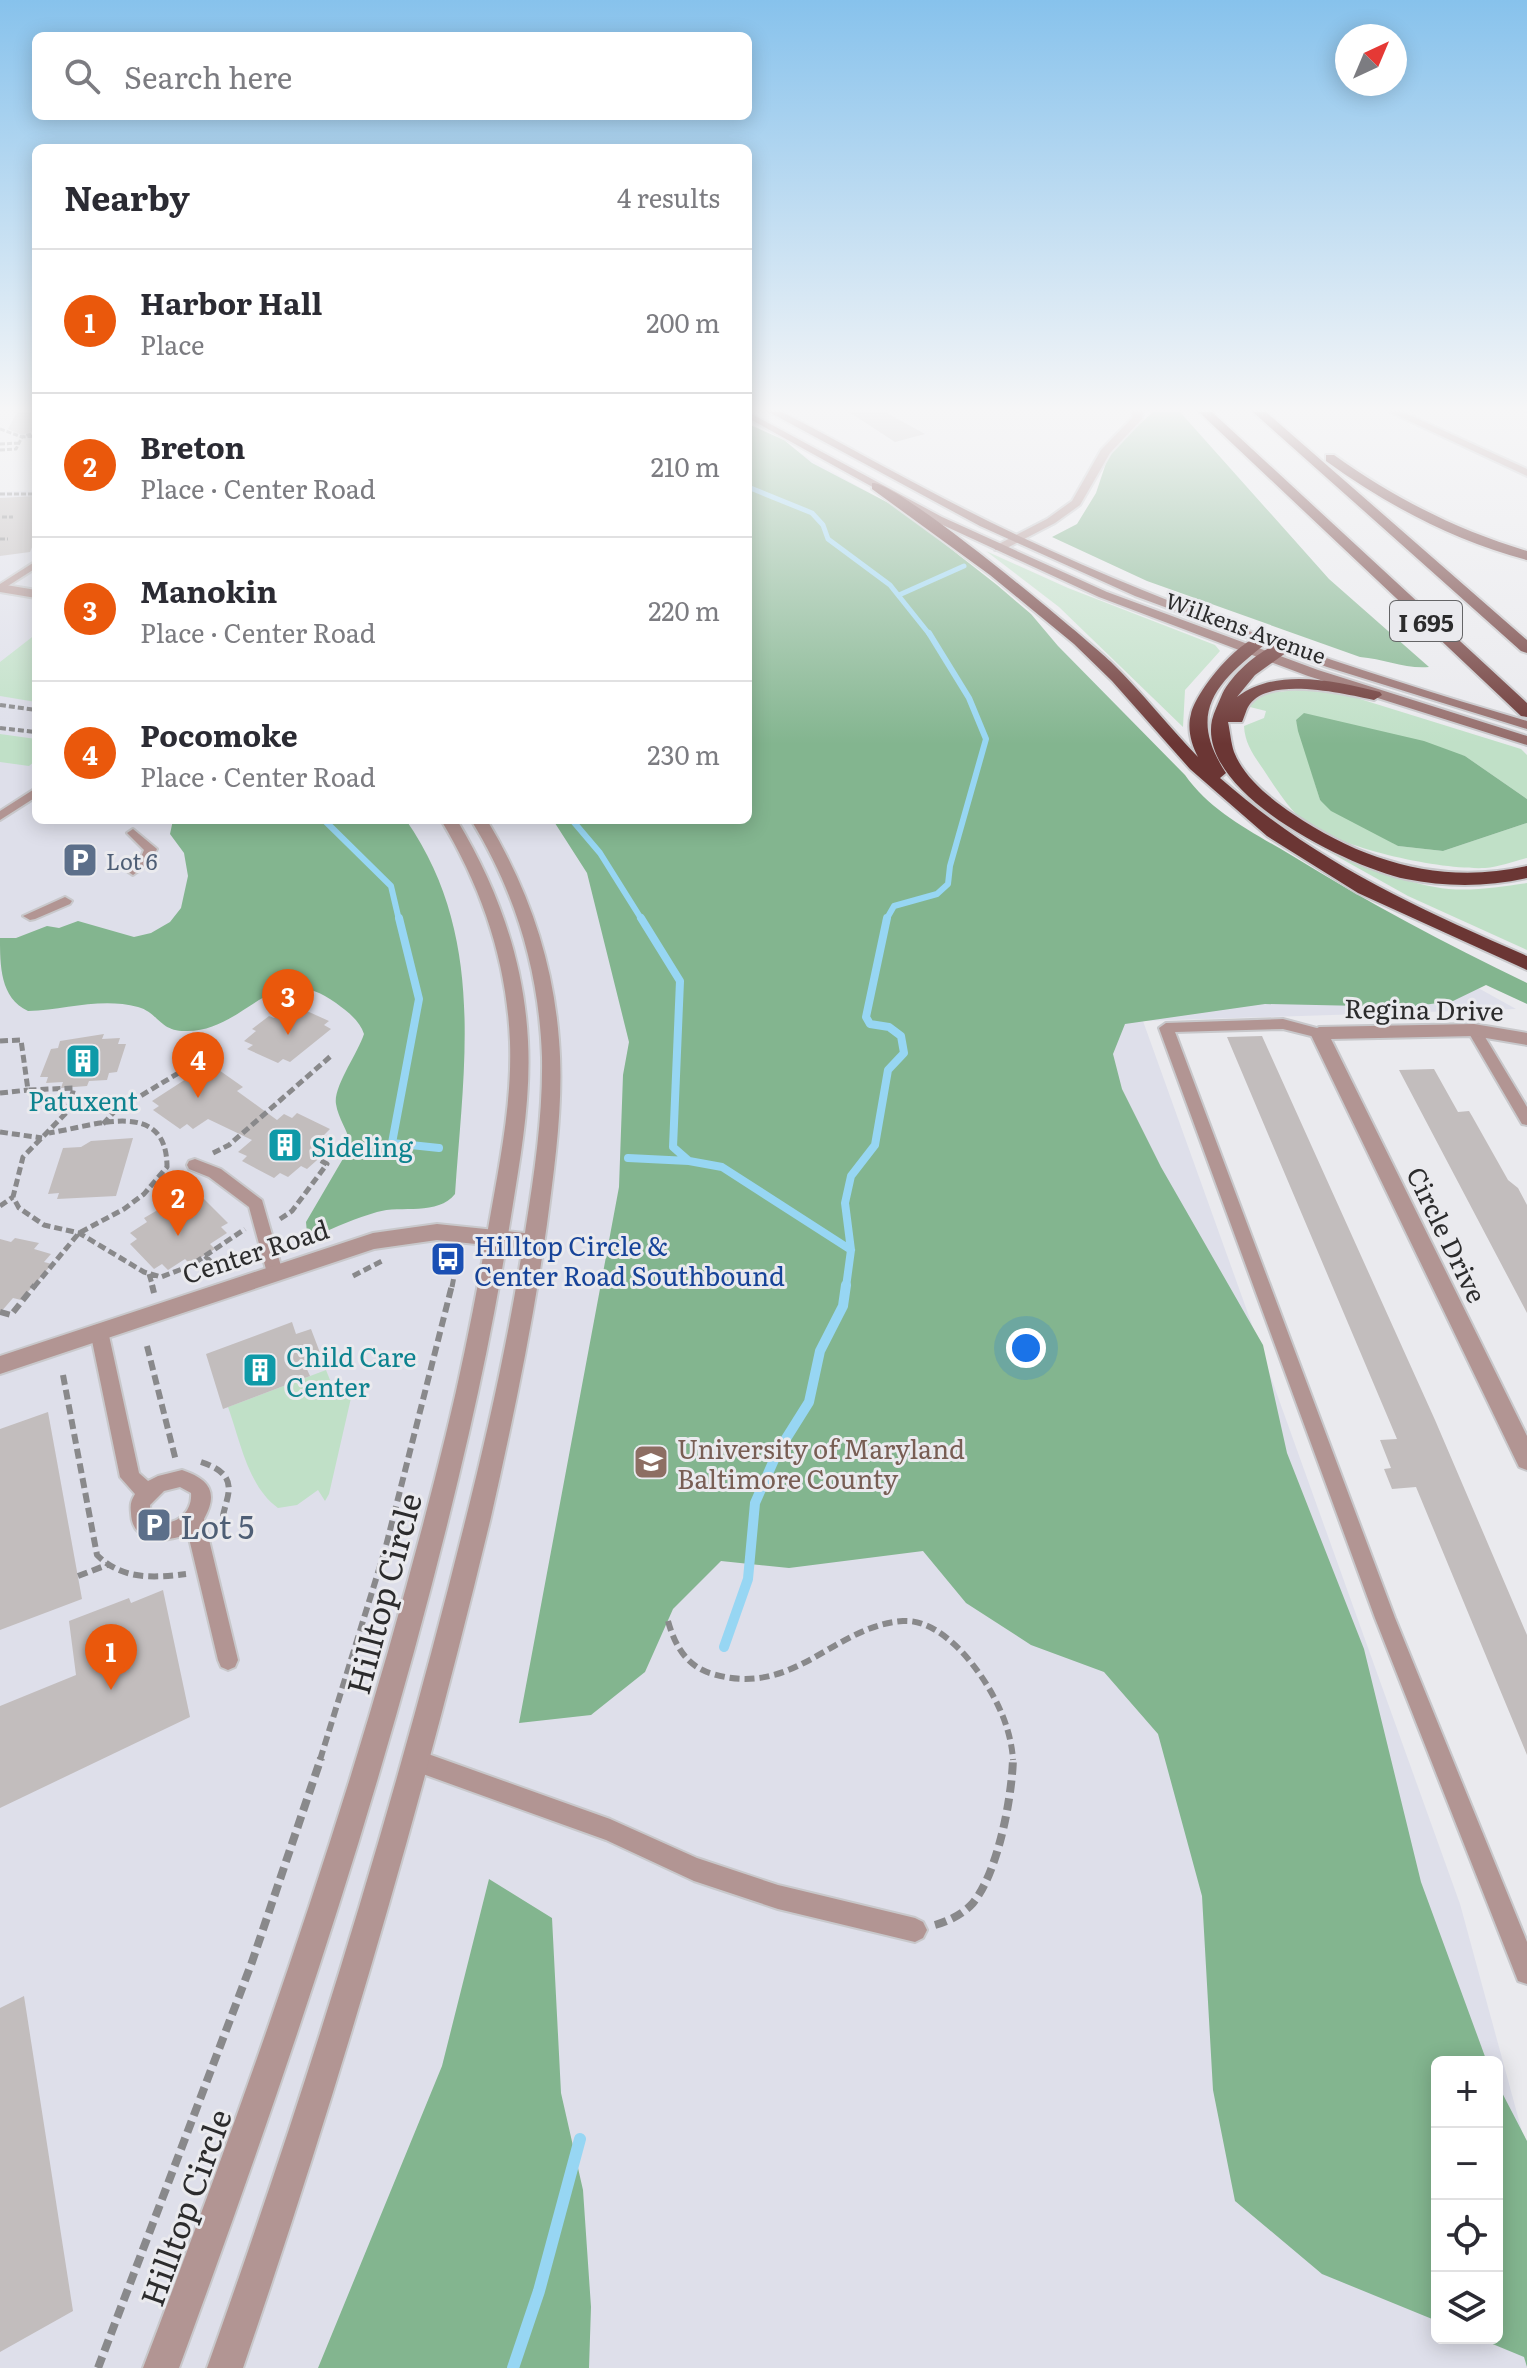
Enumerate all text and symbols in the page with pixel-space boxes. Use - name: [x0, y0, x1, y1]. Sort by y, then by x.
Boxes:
- north arrow: [1335, 24, 1407, 96]
- search box: [32, 32, 752, 120]
- icon: search: [60, 54, 104, 98]
- text: Search here: [124, 54, 292, 98]
- text: Nearby: [64, 171, 190, 221]
- text: 4 results: [617, 177, 720, 216]
- text: Harbor Hall: [140, 280, 322, 324]
- text: 1: [85, 302, 95, 341]
- text: 200 m: [646, 302, 720, 341]
- text: Place: [140, 324, 205, 363]
- text: Breton: [140, 424, 245, 468]
- text: 2: [83, 446, 97, 485]
- text: 210 m: [651, 446, 720, 485]
- text: Place · Center Road: [140, 468, 376, 507]
- text: Manokin: [140, 568, 277, 612]
- street label: Wilkens Avenue: [1161, 583, 1331, 671]
- text: 3: [83, 590, 97, 629]
- text: 220 m: [648, 590, 720, 629]
- road number: I 695: [1390, 601, 1462, 641]
- text: Place · Center Road: [140, 612, 376, 651]
- text: Pocomoke: [140, 712, 298, 756]
- text: 4: [82, 734, 98, 773]
- text: 230 m: [647, 734, 720, 773]
- text: Place · Center Road: [140, 756, 376, 795]
- parking icon: Lot 6: [61, 841, 99, 879]
- place label: Lot 6: [106, 844, 158, 877]
- pin: 3: [262, 969, 314, 1035]
- street label: Regina Drive: [1344, 987, 1504, 1029]
- pin: 4: [172, 1032, 224, 1098]
- building icon: Patuxent: [64, 1042, 102, 1080]
- place label: Patuxent: [28, 1080, 139, 1119]
- building icon: Sideling: [266, 1126, 304, 1164]
- place label: Sideling: [311, 1126, 414, 1165]
- street label: Circle Drive: [1398, 1159, 1498, 1309]
- pin: 2: [152, 1170, 204, 1236]
- street label: Center Road: [177, 1208, 333, 1292]
- place label: Hilltop Circle & Center Road Southbound: [474, 1225, 785, 1294]
- bus stop icon: Hilltop Circle & Center Road Southbound: [429, 1240, 467, 1278]
- your location: [1006, 1328, 1046, 1368]
- place label: Child Care Center: [286, 1336, 417, 1405]
- building icon: Child Care Center: [241, 1351, 279, 1389]
- place label: University of Maryland Baltimore County: [677, 1428, 965, 1497]
- school or university icon: University of Maryland Baltimore County: [632, 1443, 670, 1481]
- street label: Hilltop Circle: [332, 1487, 432, 1699]
- place label: Lot 5: [180, 1501, 254, 1549]
- parking icon: Lot 5: [135, 1506, 173, 1544]
- pin: 1: [85, 1624, 137, 1690]
- map controls: [1431, 2056, 1503, 2344]
- button: +: [1431, 2056, 1503, 2128]
- street label: Hilltop Circle: [126, 2102, 242, 2312]
- button: −: [1431, 2128, 1503, 2200]
- button: locate: [1431, 2200, 1503, 2272]
- button: layers: [1431, 2272, 1503, 2344]

